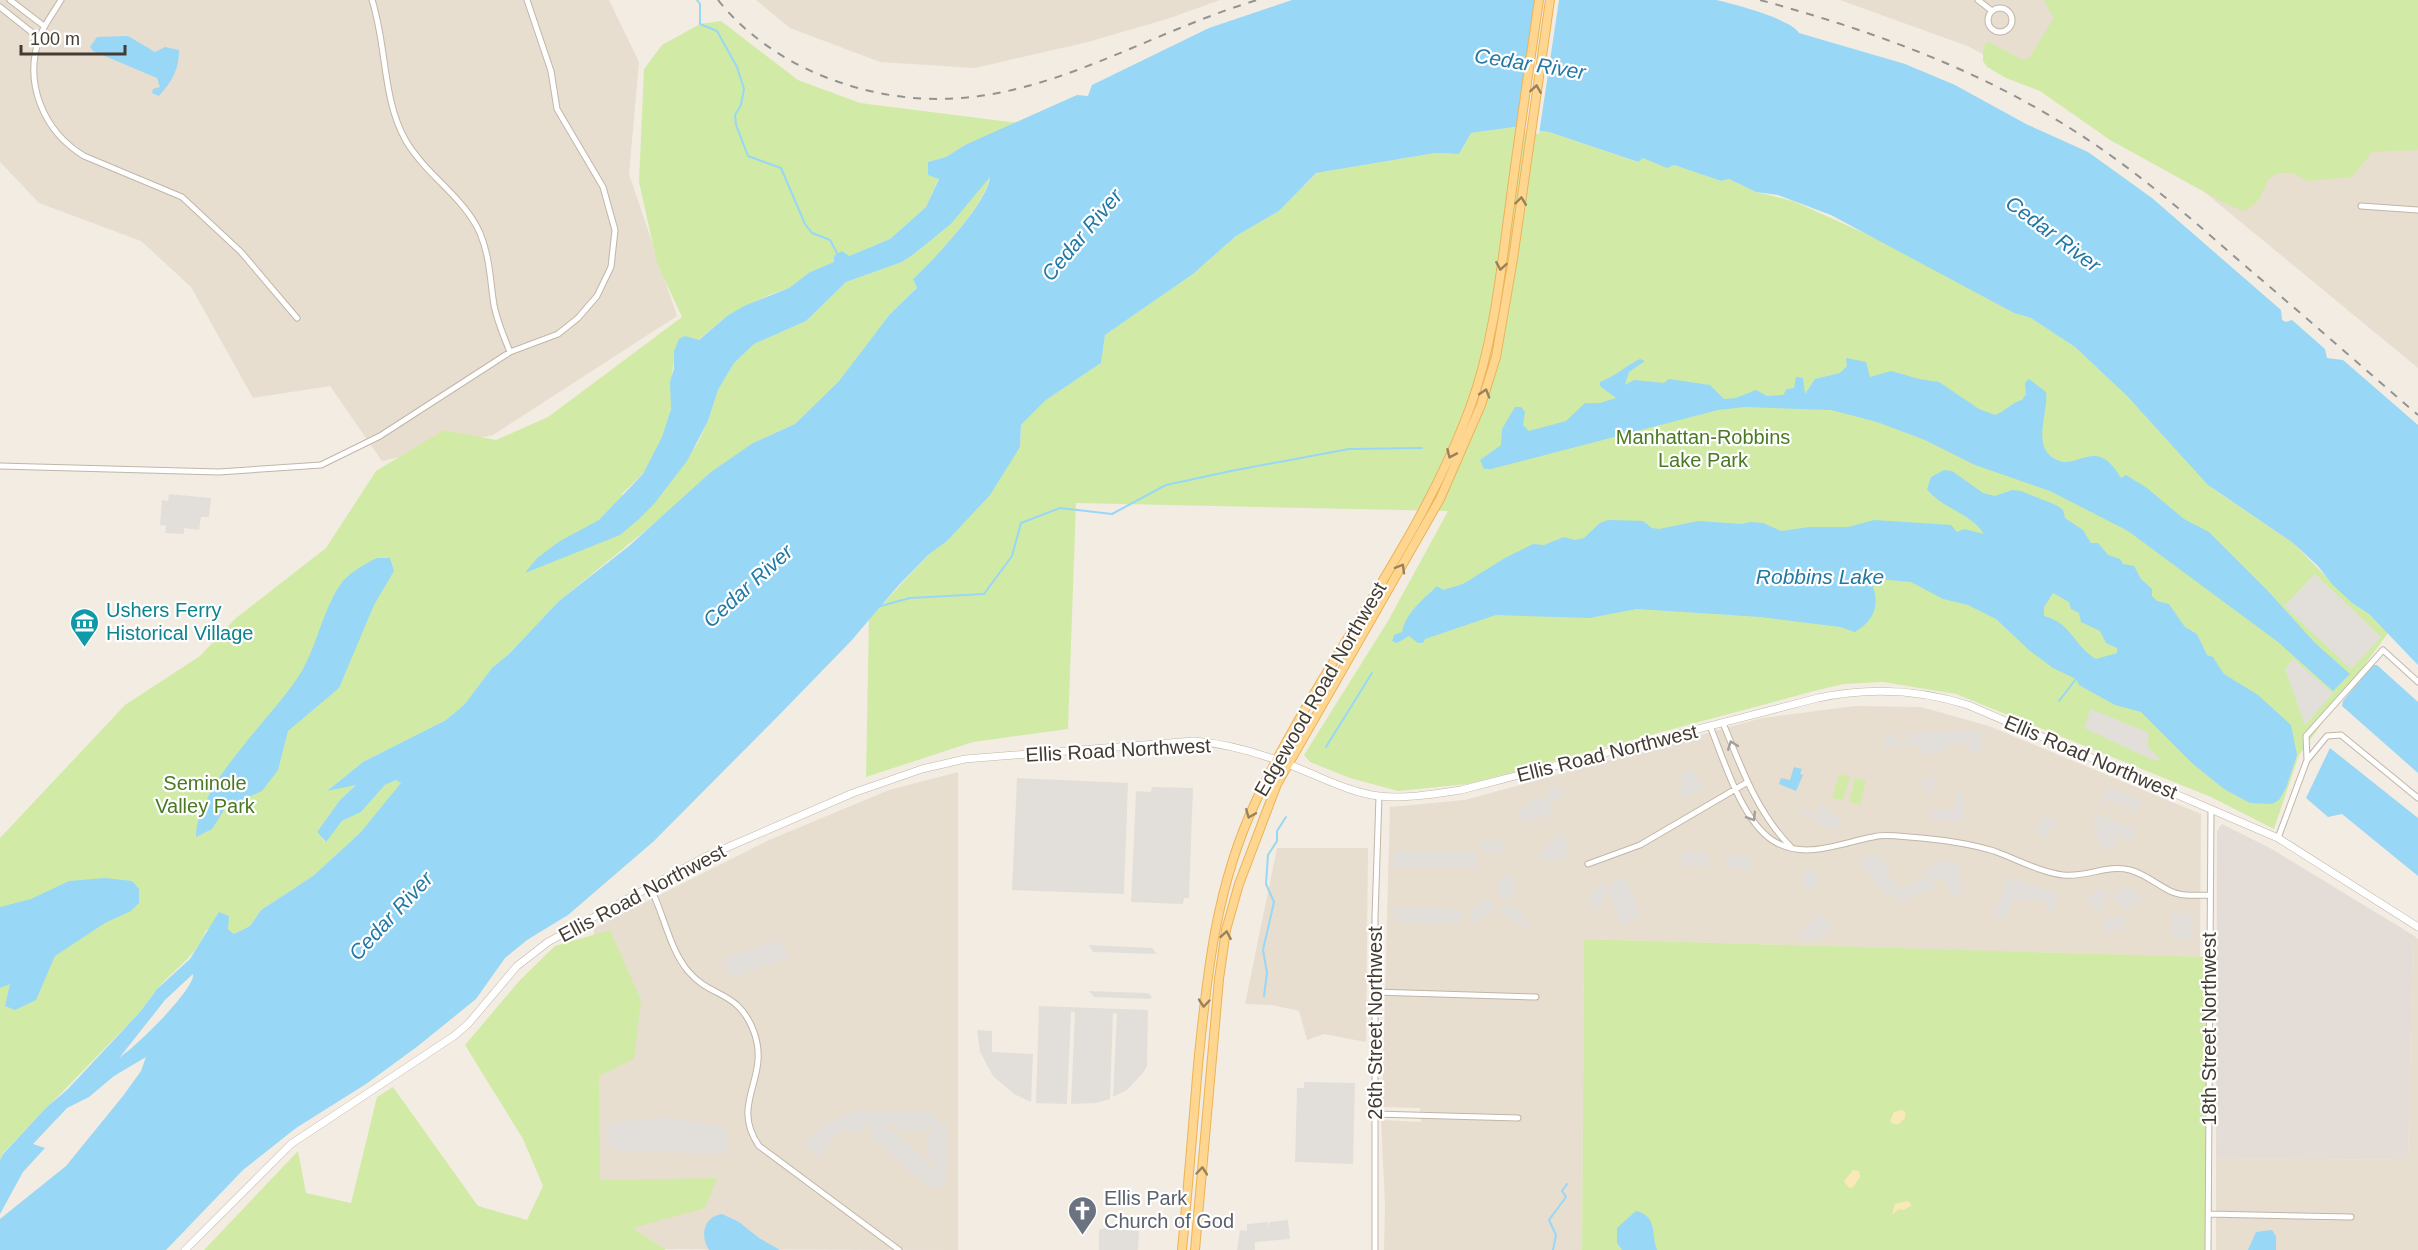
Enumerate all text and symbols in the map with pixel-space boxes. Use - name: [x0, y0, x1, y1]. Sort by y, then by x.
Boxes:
- scale bar: [21, 18, 124, 56]
- text: 100 m: [30, 29, 80, 49]
- water label: Cedar River: [1473, 43, 1588, 84]
- one-way arrow: [1530, 85, 1542, 94]
- water label: Cedar River: [1037, 184, 1127, 285]
- water label: Cedar River: [2002, 191, 2106, 277]
- one-way arrow: [1514, 197, 1526, 206]
- one-way arrow: [1495, 261, 1508, 271]
- one-way arrow: [1478, 388, 1490, 399]
- park label: Manhattan-Robbins Lake Park: [1616, 426, 1790, 471]
- one-way arrow: [1446, 447, 1458, 458]
- water label: Cedar River: [698, 539, 798, 632]
- one-way arrow: [1393, 564, 1405, 574]
- water label: Robbins Lake: [1756, 565, 1884, 588]
- street label: Edgewood Road Northwest: [1250, 578, 1391, 800]
- place label: Ushers Ferry Historical Village: [106, 599, 253, 644]
- museum icon: Ushers Ferry Historical Village: [69, 606, 101, 648]
- street label: Ellis Road Northwest: [2001, 711, 2181, 804]
- street label: Ellis Road Northwest: [1514, 720, 1700, 786]
- street label: Ellis Road Northwest: [1025, 734, 1212, 766]
- one-way arrow: [1727, 740, 1739, 751]
- park label: Seminole Valley Park: [155, 772, 256, 817]
- one-way arrow: [1245, 808, 1257, 819]
- one-way arrow: [1745, 811, 1757, 821]
- street label: Ellis Road Northwest: [555, 840, 730, 946]
- water label: Cedar River: [344, 866, 438, 964]
- street label: 26th Street Northwest: [1364, 926, 1386, 1120]
- one-way arrow: [1219, 930, 1232, 940]
- street label: 18th Street Northwest: [2198, 932, 2220, 1126]
- one-way arrow: [1198, 998, 1211, 1007]
- one-way arrow: [1195, 1166, 1208, 1175]
- place label: Ellis Park Church of God: [1104, 1187, 1234, 1232]
- church icon: Ellis Park Church of God: [1067, 1194, 1099, 1236]

